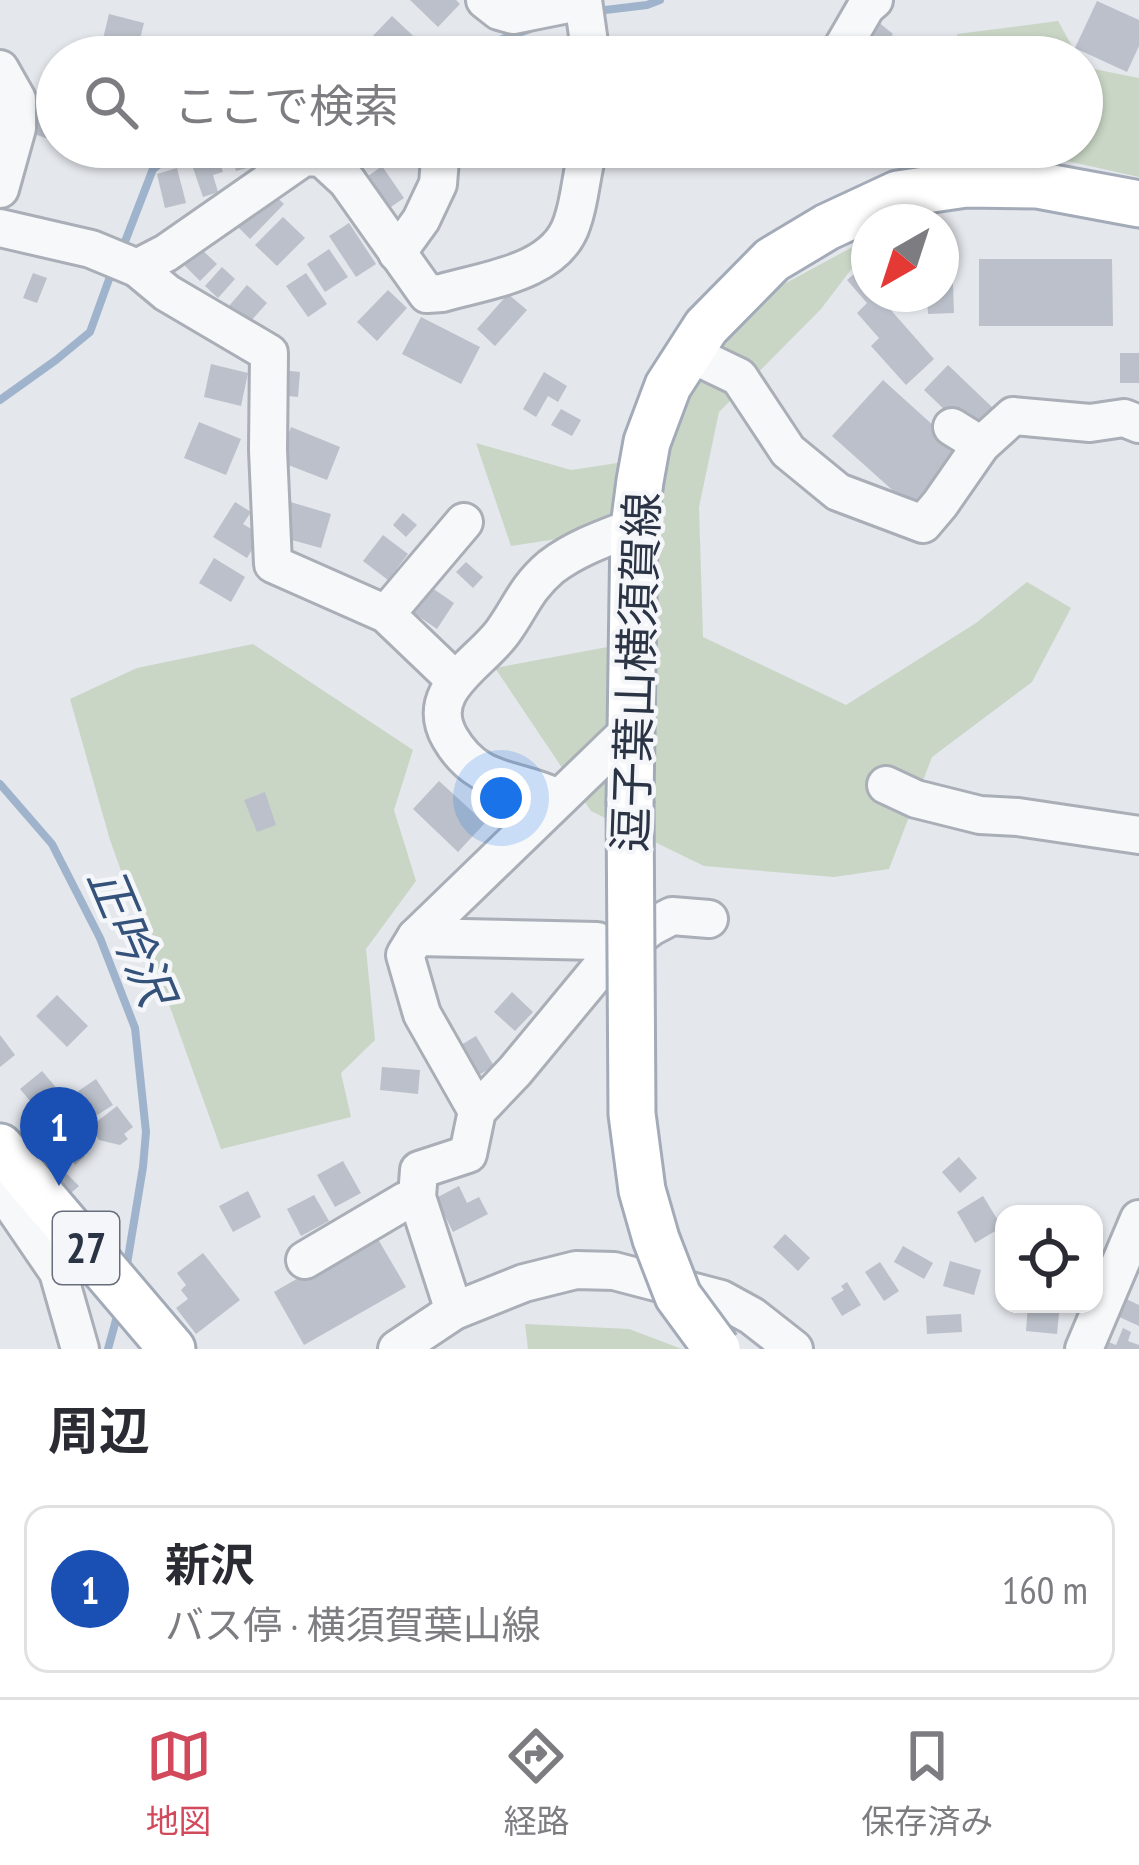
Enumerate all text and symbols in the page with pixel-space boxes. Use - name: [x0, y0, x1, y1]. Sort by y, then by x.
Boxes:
- search box: [36, 36, 1103, 168]
- icon: search: [78, 69, 144, 135]
- text: ここで検索: [174, 76, 399, 134]
- north arrow: [851, 204, 959, 312]
- street label: 逗子葉山横須賀線: [600, 491, 670, 853]
- your location: [471, 768, 531, 828]
- water label: 正吟沢: [75, 857, 191, 1020]
- pin: 1: [20, 1087, 98, 1186]
- map controls: [995, 1205, 1103, 1313]
- button: locate: [995, 1205, 1103, 1313]
- road number: 27: [53, 1212, 119, 1284]
- text: 周辺: [48, 1397, 150, 1463]
- text: 新沢: [165, 1535, 255, 1593]
- text: 1: [81, 1564, 99, 1615]
- text: 160 m: [1002, 1564, 1088, 1615]
- text: バス停 · 横須賀葉山線: [165, 1599, 541, 1650]
- tab: 地図: [146, 1723, 212, 1843]
- tab: 経路: [503, 1723, 569, 1843]
- tab: 保存済み: [861, 1723, 993, 1843]

